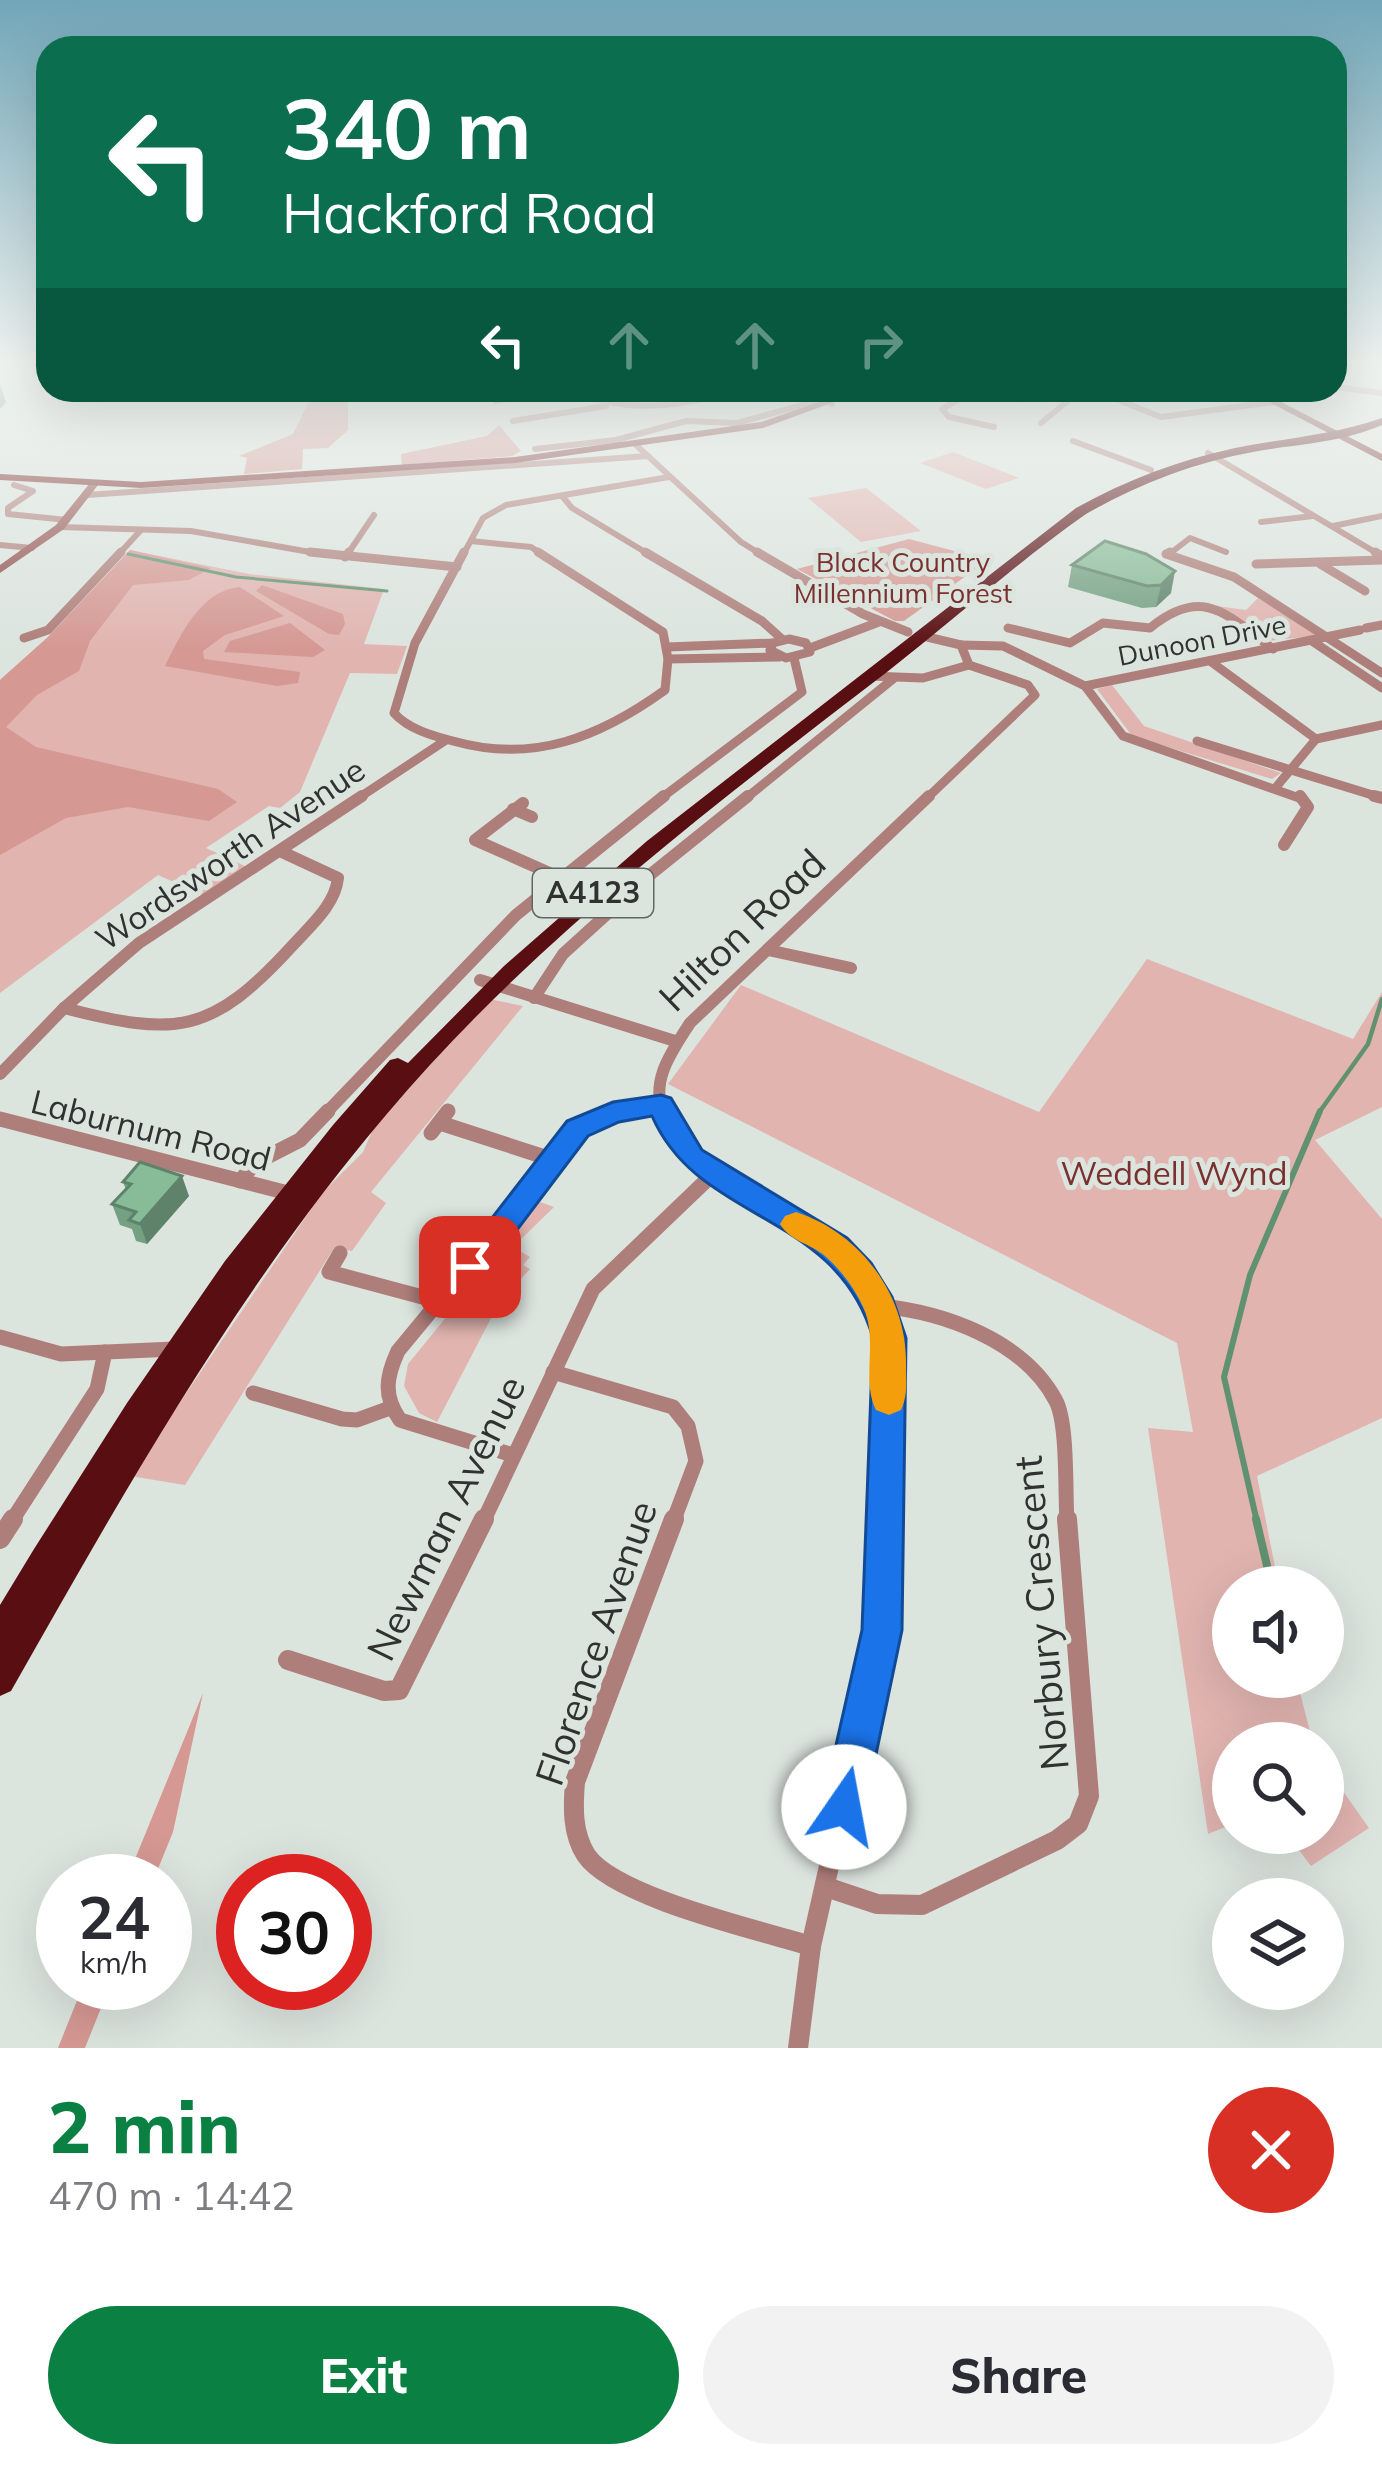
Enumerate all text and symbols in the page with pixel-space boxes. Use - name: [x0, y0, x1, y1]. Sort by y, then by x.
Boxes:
- text: 340 m: [282, 75, 532, 180]
- icon: left: [84, 84, 240, 240]
- text: Hackford Road: [282, 179, 657, 247]
- icon: left: [470, 312, 536, 378]
- icon: ahead: [596, 312, 662, 378]
- icon: ahead: [722, 312, 788, 378]
- icon: right: [848, 312, 914, 378]
- park label: Black Country Millennium Forest: [794, 545, 1012, 610]
- street label: Dunoon Drive: [1115, 607, 1289, 673]
- street label: Wordsworth Avenue: [87, 748, 372, 959]
- street label: Hilton Road: [648, 838, 835, 1021]
- road number: A4123: [533, 869, 653, 917]
- street label: Laburnum Road: [27, 1080, 275, 1179]
- park label: Weddell Wynd: [1060, 1152, 1288, 1193]
- pin: [419, 1216, 521, 1318]
- icon: arrive: [437, 1234, 503, 1300]
- street label: Newman Avenue: [355, 1367, 536, 1668]
- street label: Norbury Crescent: [1002, 1454, 1079, 1772]
- street label: Florence Avenue: [524, 1494, 667, 1792]
- map controls: [1212, 1566, 1344, 2010]
- button: sound: [1212, 1566, 1344, 1698]
- button: search: [1212, 1722, 1344, 1854]
- position arrow: [781, 1744, 907, 1870]
- speed limit sign: 30: [216, 1854, 372, 2010]
- button: layers: [1212, 1878, 1344, 2010]
- text: 24: [78, 1879, 150, 1954]
- text: km/h: [80, 1943, 148, 1981]
- text: 2 min: [48, 2081, 241, 2171]
- button: close: [1208, 2087, 1334, 2213]
- text: 470 m · 14:42: [48, 2171, 294, 2220]
- button: Exit: [48, 2306, 679, 2444]
- button: Share: [703, 2306, 1334, 2444]

